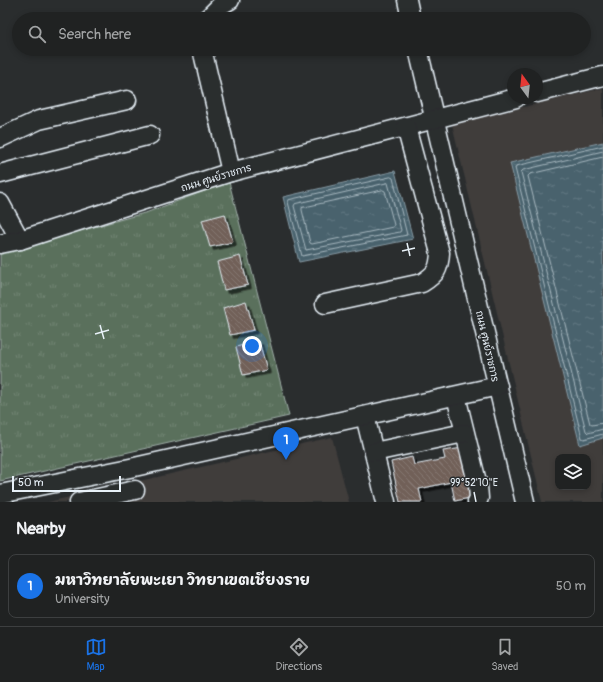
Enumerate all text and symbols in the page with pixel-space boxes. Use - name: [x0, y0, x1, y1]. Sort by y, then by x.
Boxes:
- search box: [12, 12, 591, 56]
- icon: search: [26, 23, 48, 45]
- text: Search here: [58, 25, 131, 44]
- north arrow: [507, 68, 543, 104]
- street label: ถนน ศูนย์ราชการ: [179, 160, 253, 195]
- street label: ถนน ศูนย์ราชการ: [472, 309, 503, 383]
- your location: [242, 336, 262, 356]
- pin: 1: [273, 427, 299, 460]
- map controls: [555, 454, 591, 490]
- button: layers: [555, 454, 591, 490]
- scale bar: [12, 474, 121, 493]
- text: 50 m: [18, 476, 44, 489]
- text: 99°52'10"E: [450, 477, 498, 489]
- text: Nearby: [16, 518, 65, 539]
- text: มหาวิทยาลัยพะเยา วิทยาเขตเชียงราย: [55, 571, 310, 590]
- text: 1: [27, 578, 33, 594]
- text: 50 m: [556, 578, 586, 594]
- text: University: [55, 591, 109, 607]
- tab: Map: [85, 636, 107, 673]
- tab: Directions: [276, 636, 322, 673]
- tab: Saved: [491, 636, 518, 673]

